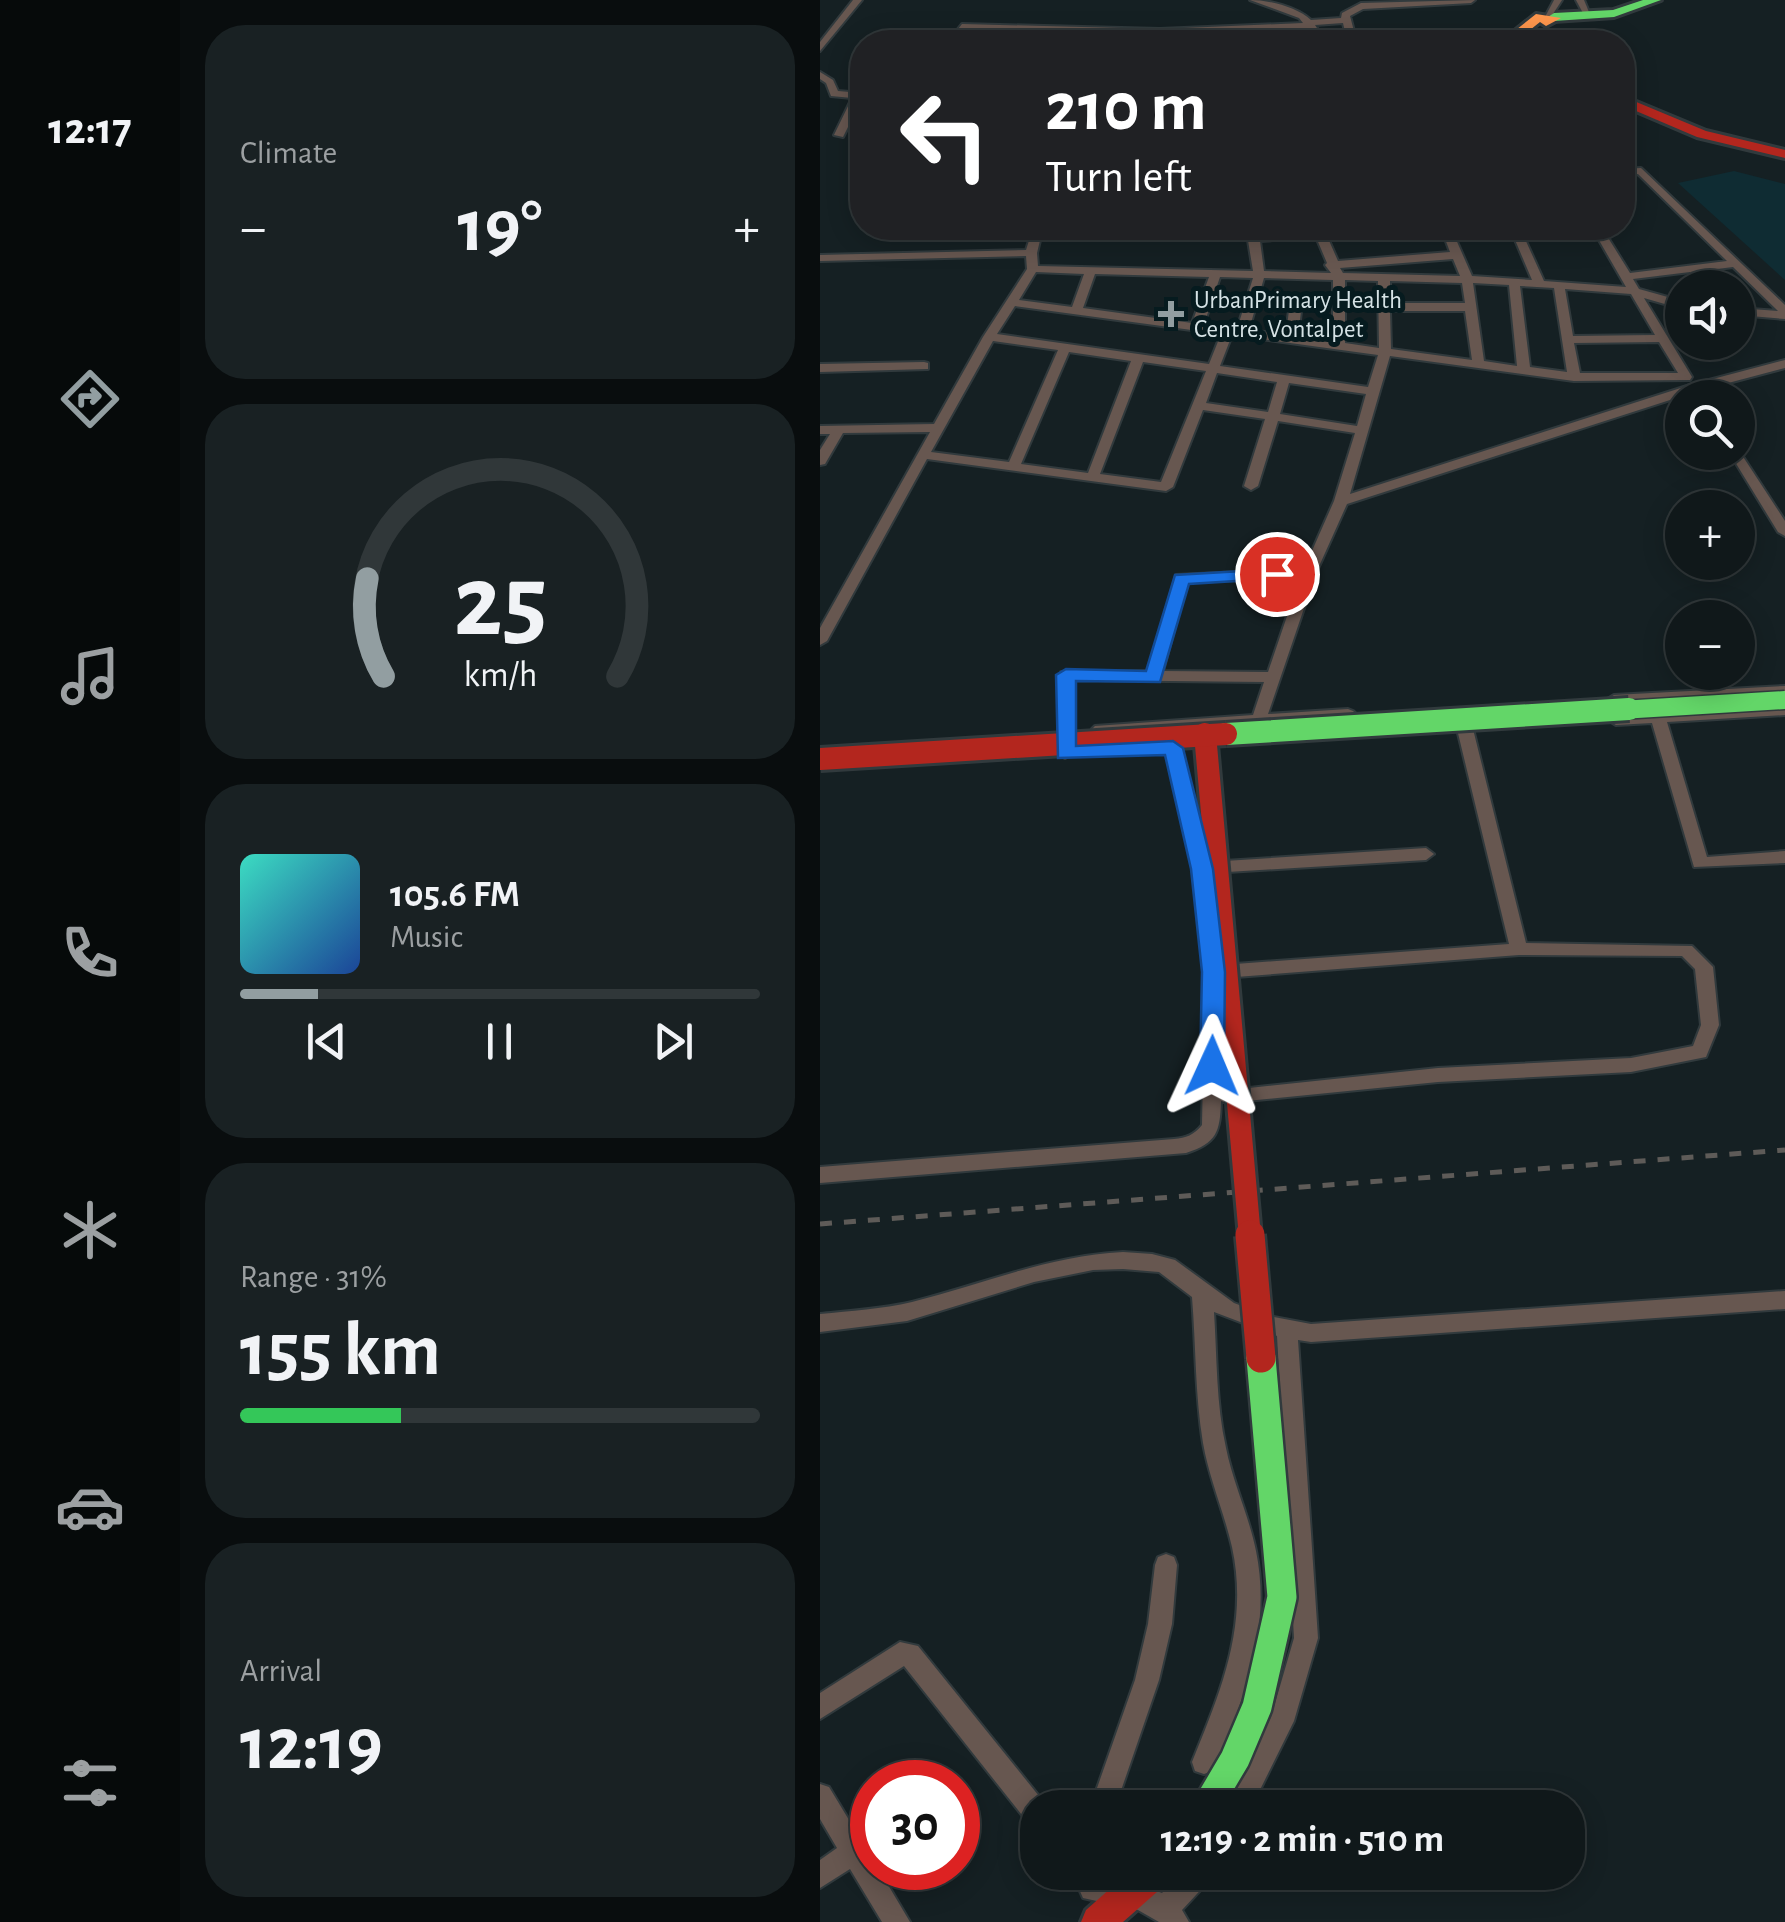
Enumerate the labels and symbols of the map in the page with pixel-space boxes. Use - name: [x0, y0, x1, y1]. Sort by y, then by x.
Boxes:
- place label: UrbanPrimary Health Centre, Vontalpet: [1194, 288, 1402, 342]
- marker: UrbanPrimary Health Centre, Vontalpet: [1158, 301, 1184, 327]
- pin: [1235, 532, 1320, 617]
- position arrow: [1160, 1014, 1264, 1118]
- speed limit sign: 30: [850, 1760, 980, 1890]

